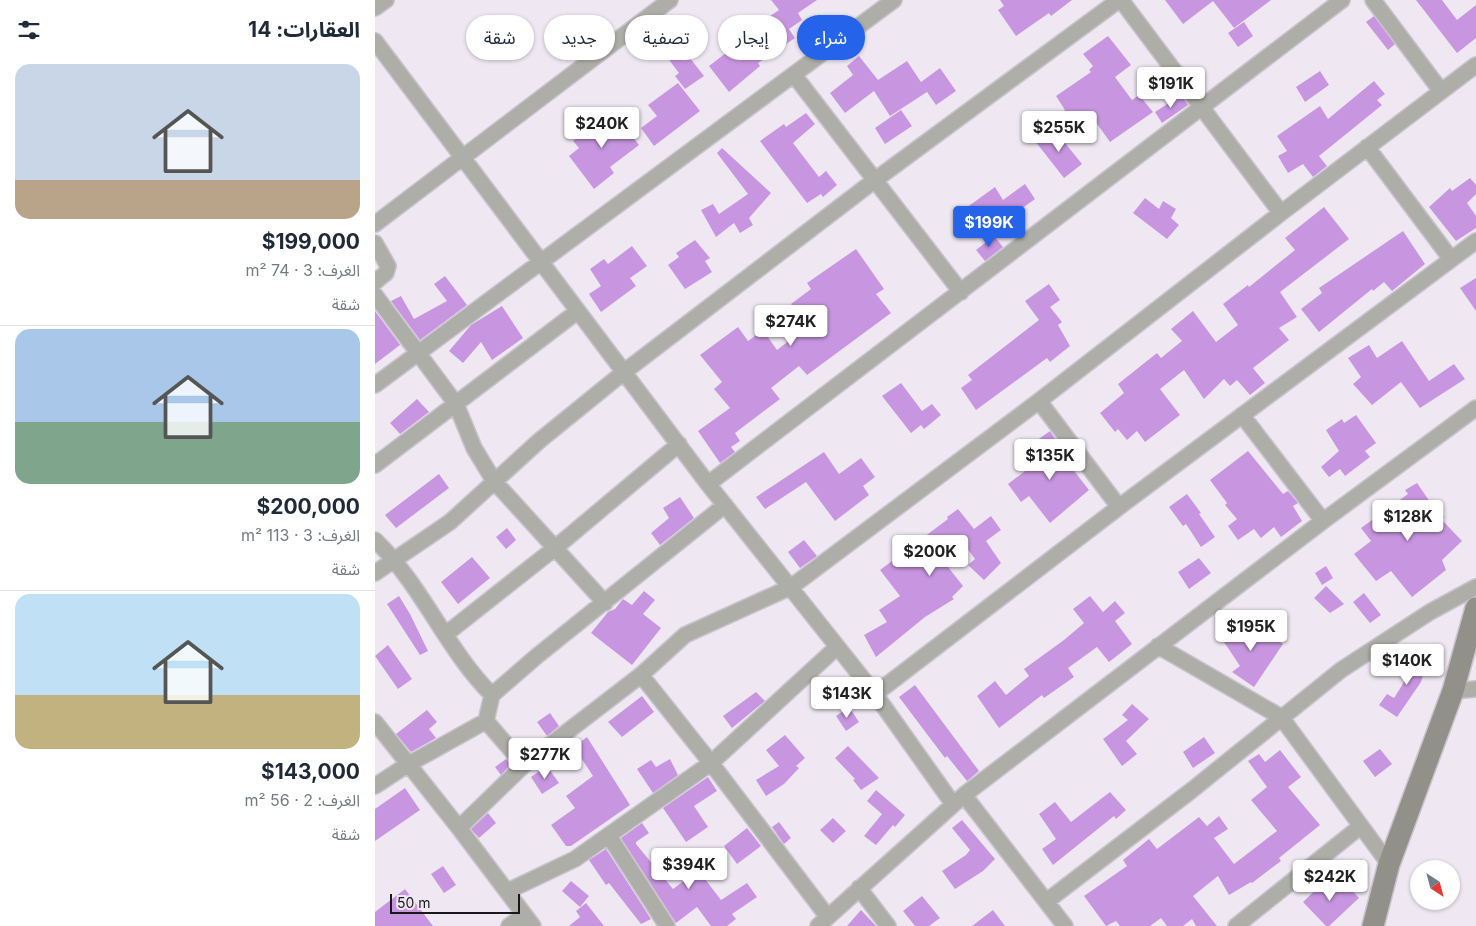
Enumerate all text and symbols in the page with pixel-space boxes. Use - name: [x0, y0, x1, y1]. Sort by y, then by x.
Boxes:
- chip: شقة: [466, 15, 534, 60]
- chip: جديد: [544, 15, 615, 60]
- chip: تصفية: [625, 15, 708, 60]
- chip: إيجار: [718, 15, 787, 60]
- chip: شراء: [797, 15, 865, 60]
- icon: filters: [15, 16, 43, 44]
- text: العقارات: 14: [248, 17, 360, 42]
- pin: $191K: [1136, 66, 1206, 109]
- text: $191K: [1148, 73, 1194, 93]
- icon: home: [143, 96, 233, 186]
- pin: $240K: [567, 106, 637, 149]
- pin: $255K: [1024, 110, 1094, 153]
- text: $240K: [575, 113, 629, 133]
- text: $255K: [1033, 117, 1085, 137]
- pin: $199K: [954, 206, 1024, 248]
- text: $199K: [964, 212, 1014, 232]
- text: $199,000: [262, 229, 360, 254]
- text: الغرف: 3 · 74 m²: [245, 260, 360, 280]
- text: شقة: [332, 294, 360, 314]
- pin: $274K: [756, 304, 826, 347]
- text: $274K: [765, 311, 817, 331]
- icon: home: [143, 362, 233, 452]
- pin: $135K: [1015, 438, 1085, 481]
- text: $135K: [1025, 445, 1075, 465]
- text: $200,000: [256, 494, 360, 519]
- pin: $128K: [1373, 500, 1443, 542]
- text: $128K: [1383, 506, 1433, 526]
- text: الغرف: 3 · 113 m²: [241, 525, 360, 545]
- pin: $200K: [895, 534, 965, 577]
- text: $200K: [903, 541, 957, 561]
- text: شقة: [332, 559, 360, 579]
- pin: $195K: [1216, 610, 1286, 652]
- text: $195K: [1226, 616, 1276, 636]
- icon: home: [143, 627, 233, 717]
- pin: $140K: [1372, 644, 1442, 686]
- text: $140K: [1382, 650, 1432, 670]
- pin: $143K: [812, 676, 882, 719]
- text: $143K: [822, 683, 872, 703]
- pin: $277K: [510, 738, 580, 780]
- text: $277K: [520, 744, 570, 764]
- text: $143,000: [261, 759, 360, 784]
- text: الغرف: 2 · 56 m²: [244, 790, 360, 810]
- text: شقة: [332, 824, 360, 844]
- pin: $394K: [654, 848, 724, 890]
- text: $394K: [662, 854, 716, 874]
- pin: $242K: [1295, 860, 1365, 902]
- north arrow: [1410, 860, 1460, 910]
- map controls: [1410, 860, 1460, 910]
- text: $242K: [1304, 866, 1356, 886]
- scale bar: [390, 891, 520, 914]
- text: 50 m: [397, 894, 431, 911]

